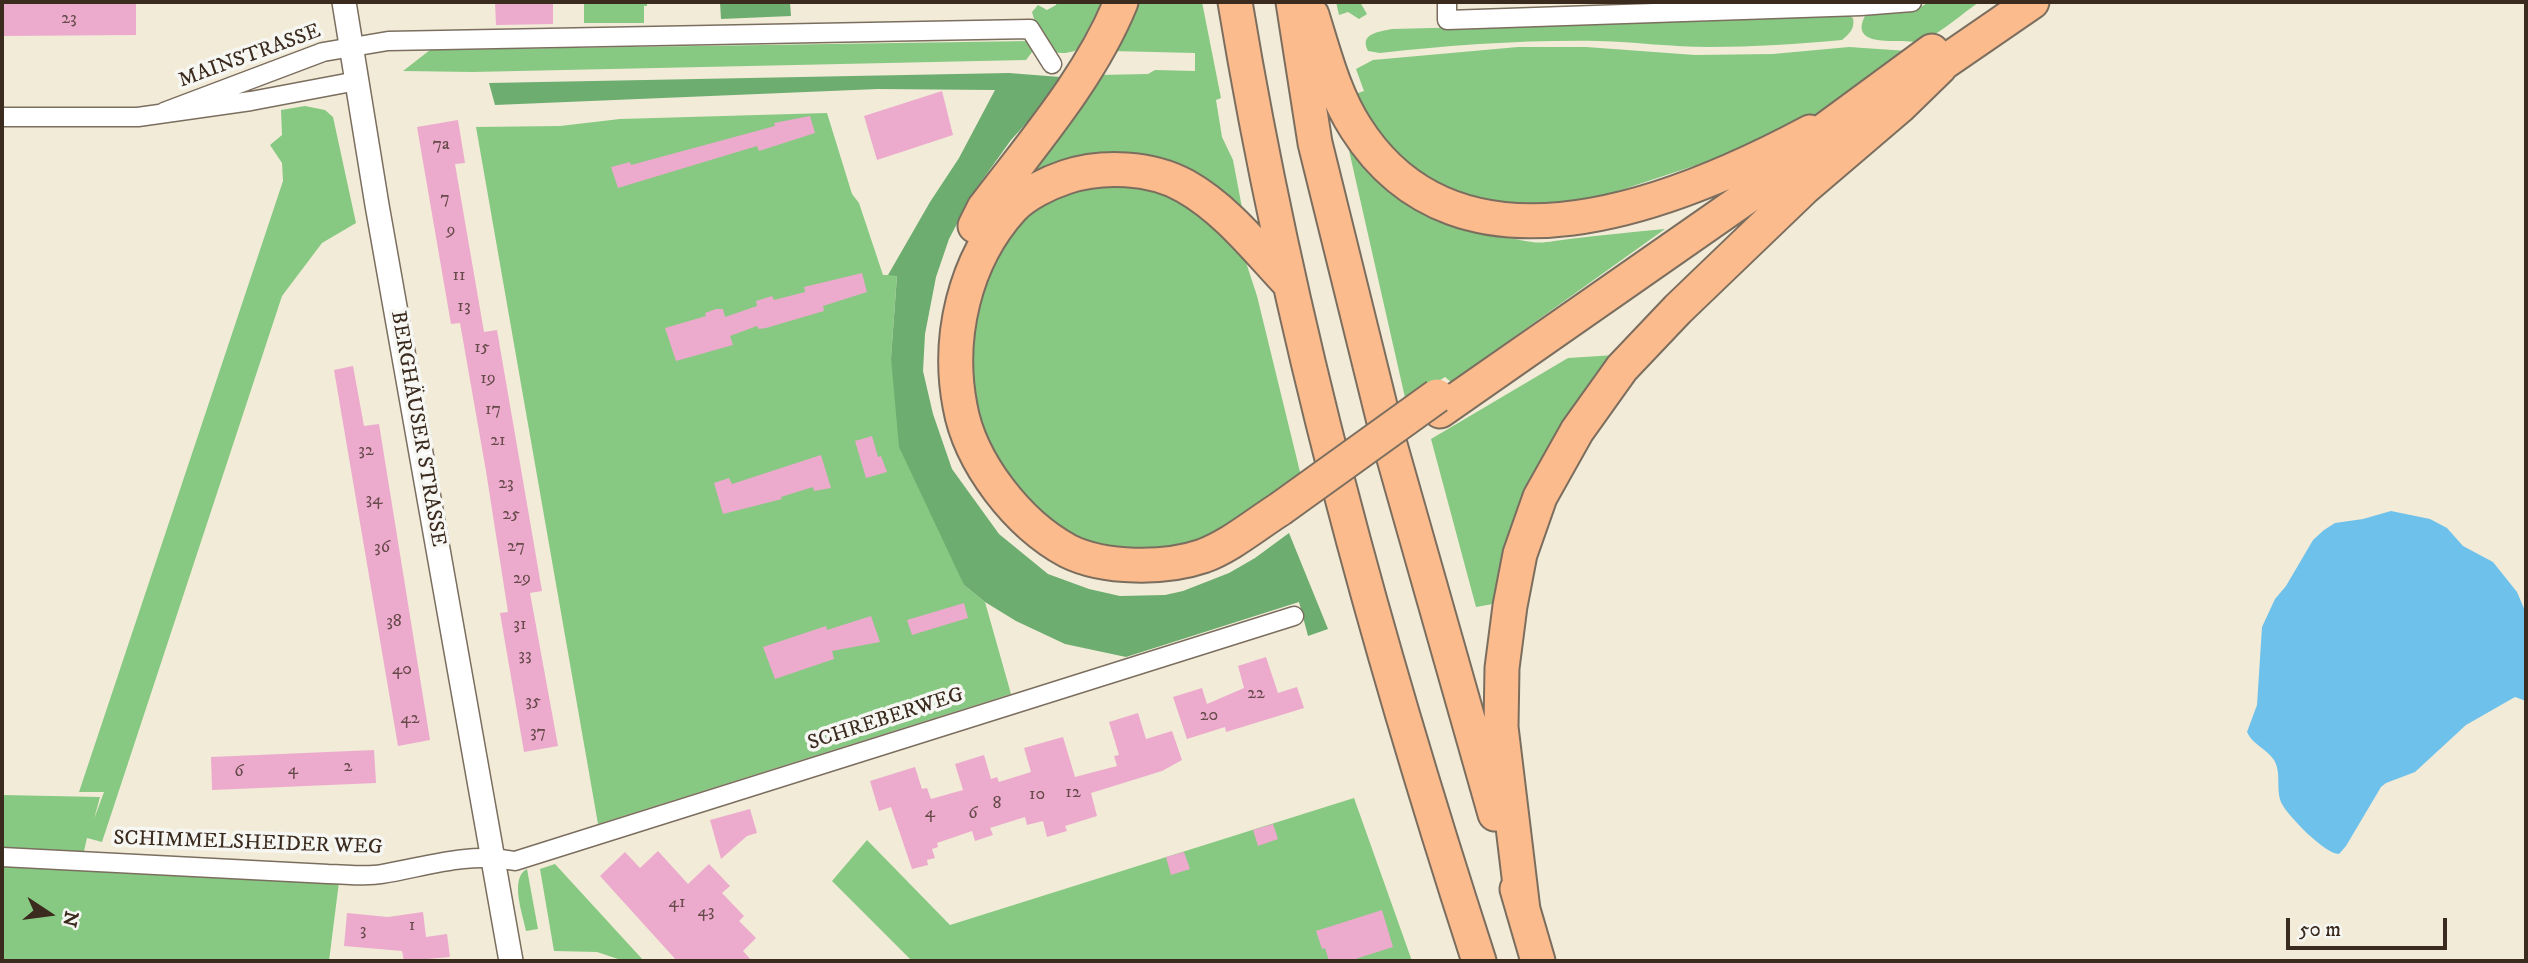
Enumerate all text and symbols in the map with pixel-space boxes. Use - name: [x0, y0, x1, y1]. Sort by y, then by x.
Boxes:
- house number: 23: [61, 8, 77, 30]
- street label: MAINSTRASSE: [175, 20, 325, 94]
- house number: 7a: [432, 134, 450, 156]
- house number: 7: [440, 188, 450, 210]
- house number: 9: [447, 220, 455, 242]
- house number: 11: [452, 265, 466, 287]
- house number: 13: [457, 296, 471, 318]
- street label: BERGHÄUSER STRASSE: [384, 309, 450, 549]
- house number: 15: [474, 337, 490, 359]
- house number: 19: [480, 368, 496, 390]
- house number: 17: [485, 399, 501, 421]
- house number: 21: [490, 430, 506, 452]
- house number: 32: [358, 440, 374, 462]
- house number: 23: [498, 473, 514, 495]
- house number: 34: [365, 489, 383, 511]
- house number: 25: [502, 504, 520, 526]
- house number: 27: [507, 536, 525, 558]
- house number: 36: [374, 537, 390, 559]
- house number: 29: [513, 568, 531, 590]
- house number: 38: [386, 611, 402, 633]
- house number: 31: [513, 614, 527, 636]
- house number: 33: [518, 645, 532, 667]
- house number: 40: [392, 659, 412, 681]
- street label: SCHREBERWEG: [805, 683, 967, 757]
- house number: 22: [1247, 683, 1265, 705]
- house number: 35: [525, 691, 541, 713]
- house number: 20: [1200, 705, 1218, 727]
- house number: 42: [400, 708, 420, 730]
- house number: 37: [530, 722, 546, 744]
- house number: 2: [344, 756, 352, 778]
- house number: 4: [288, 759, 298, 781]
- house number: 6: [234, 761, 244, 783]
- house number: 12: [1065, 782, 1081, 804]
- house number: 10: [1029, 784, 1045, 806]
- house number: 8: [992, 793, 1002, 815]
- house number: 4: [925, 802, 935, 824]
- house number: 6: [968, 803, 978, 825]
- street label: SCHIMMELSHEIDER WEG: [113, 827, 383, 861]
- north arrow: [14, 879, 84, 949]
- house number: 41: [669, 892, 685, 914]
- house number: 43: [697, 901, 715, 923]
- scale bar: [2290, 904, 2451, 948]
- text: N: [57, 909, 83, 929]
- house number: 1: [409, 915, 415, 937]
- text: 50 m: [2299, 917, 2341, 943]
- house number: 3: [360, 920, 366, 942]

